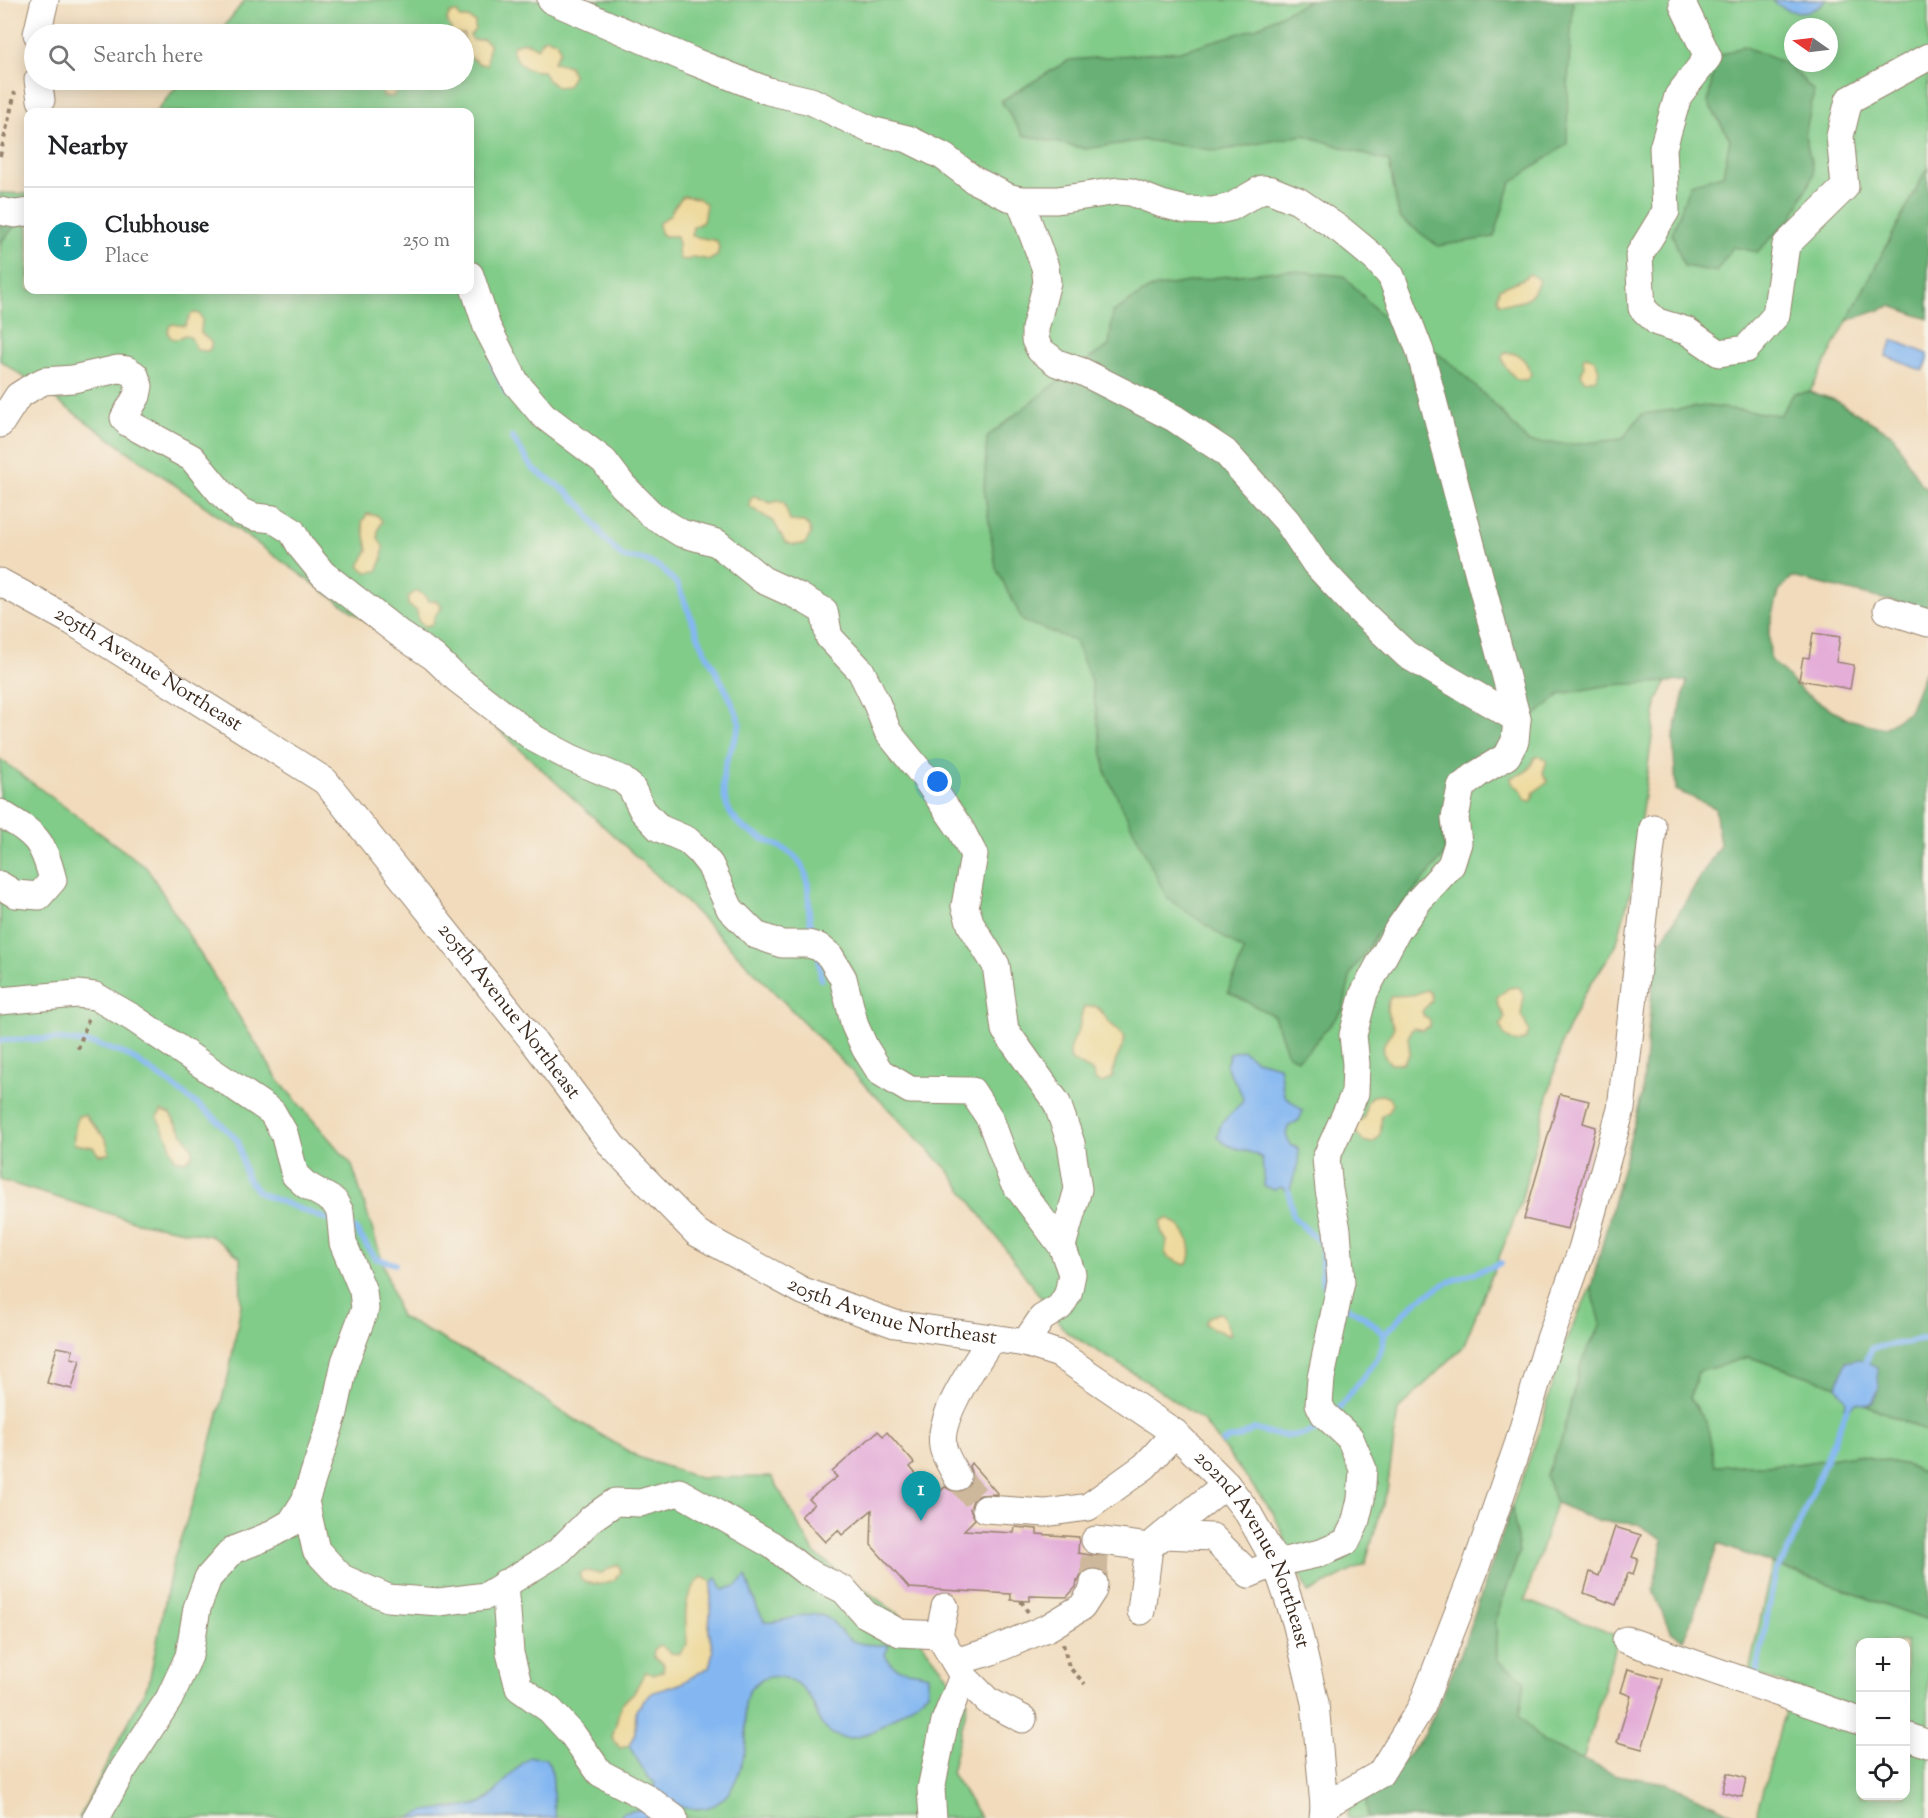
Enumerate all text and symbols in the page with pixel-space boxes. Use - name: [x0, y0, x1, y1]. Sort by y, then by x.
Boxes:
- north arrow: [1784, 18, 1838, 72]
- search box: [24, 24, 474, 90]
- icon: search: [45, 41, 78, 74]
- text: Search here: [93, 41, 203, 73]
- text: Nearby: [48, 129, 128, 166]
- text: Clubhouse: [105, 211, 209, 243]
- text: 1: [64, 227, 71, 256]
- text: 250 m: [402, 227, 450, 256]
- text: Place: [105, 243, 149, 272]
- street label: 205th Avenue Northeast: [49, 599, 248, 740]
- your location: [923, 767, 952, 796]
- street label: 205th Avenue Northeast: [430, 917, 587, 1106]
- street label: 205th Avenue Northeast: [781, 1270, 999, 1354]
- street label: 202nd Avenue Northeast: [1186, 1444, 1317, 1651]
- pin: 1: [902, 1472, 940, 1521]
- map controls: [1856, 1638, 1910, 1800]
- button: +: [1856, 1638, 1910, 1692]
- button: −: [1856, 1692, 1910, 1746]
- button: locate: [1856, 1746, 1910, 1800]

